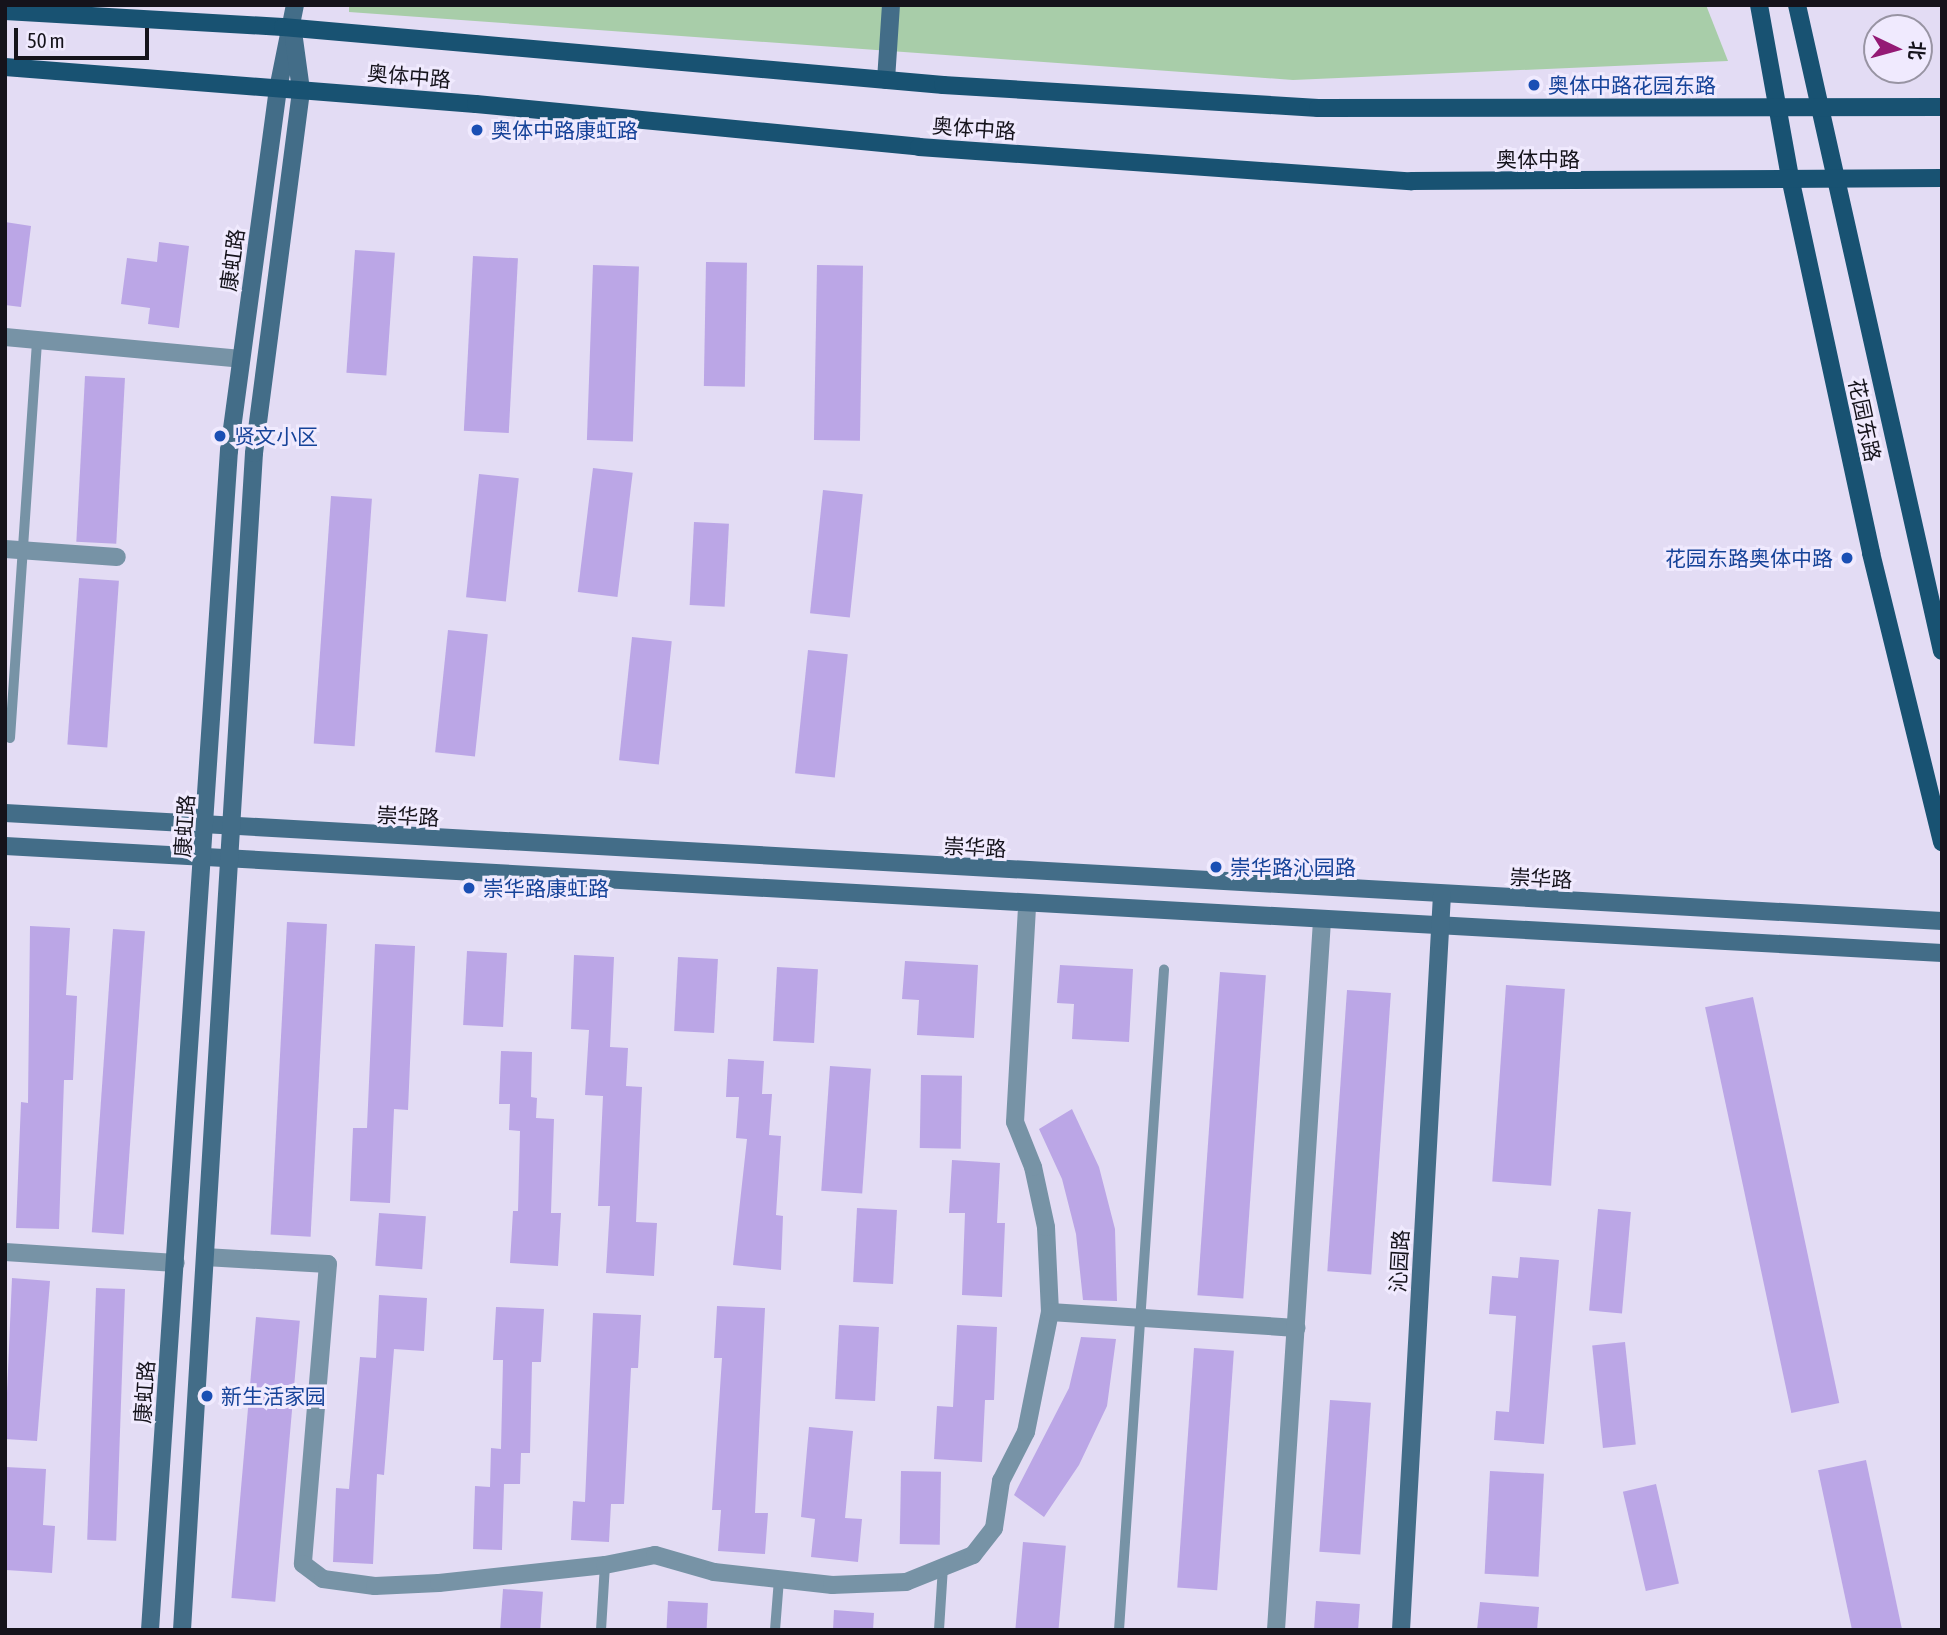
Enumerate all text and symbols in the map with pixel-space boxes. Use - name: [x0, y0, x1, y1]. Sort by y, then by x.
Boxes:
- scale bar: [18, 14, 152, 58]
- north arrow: [1863, 14, 1933, 84]
- text: 50 m: [27, 28, 65, 52]
- text: 北: [1905, 40, 1929, 61]
- street label: 奥体中路: [366, 60, 452, 92]
- place label: 奥体中路花园东路: [1548, 72, 1716, 98]
- marker: 奥体中路花园东路: [1526, 77, 1542, 93]
- street label: 奥体中路: [931, 113, 1017, 143]
- place label: 奥体中路康虹路: [491, 117, 638, 143]
- marker: 奥体中路康虹路: [469, 122, 485, 138]
- street label: 奥体中路: [1496, 146, 1580, 172]
- street label: 康虹路: [215, 227, 249, 293]
- street label: 花园东路: [1844, 376, 1886, 464]
- place label: 贤文小区: [234, 423, 318, 449]
- marker: 贤文小区: [212, 428, 228, 444]
- place label: 花园东路奥体中路: [1665, 545, 1833, 571]
- marker: 花园东路奥体中路: [1839, 550, 1855, 566]
- street label: 康虹路: [169, 794, 199, 858]
- street label: 崇华路: [376, 802, 440, 830]
- street label: 崇华路: [943, 833, 1007, 861]
- place label: 崇华路沁园路: [1230, 854, 1356, 880]
- marker: 崇华路沁园路: [1208, 859, 1224, 875]
- street label: 崇华路: [1509, 864, 1573, 892]
- place label: 崇华路康虹路: [483, 875, 609, 901]
- marker: 崇华路康虹路: [461, 880, 477, 896]
- street label: 沁园路: [1385, 1229, 1413, 1293]
- street label: 康虹路: [129, 1360, 159, 1424]
- place label: 新生活家园: [221, 1383, 326, 1409]
- marker: 新生活家园: [199, 1388, 215, 1404]

